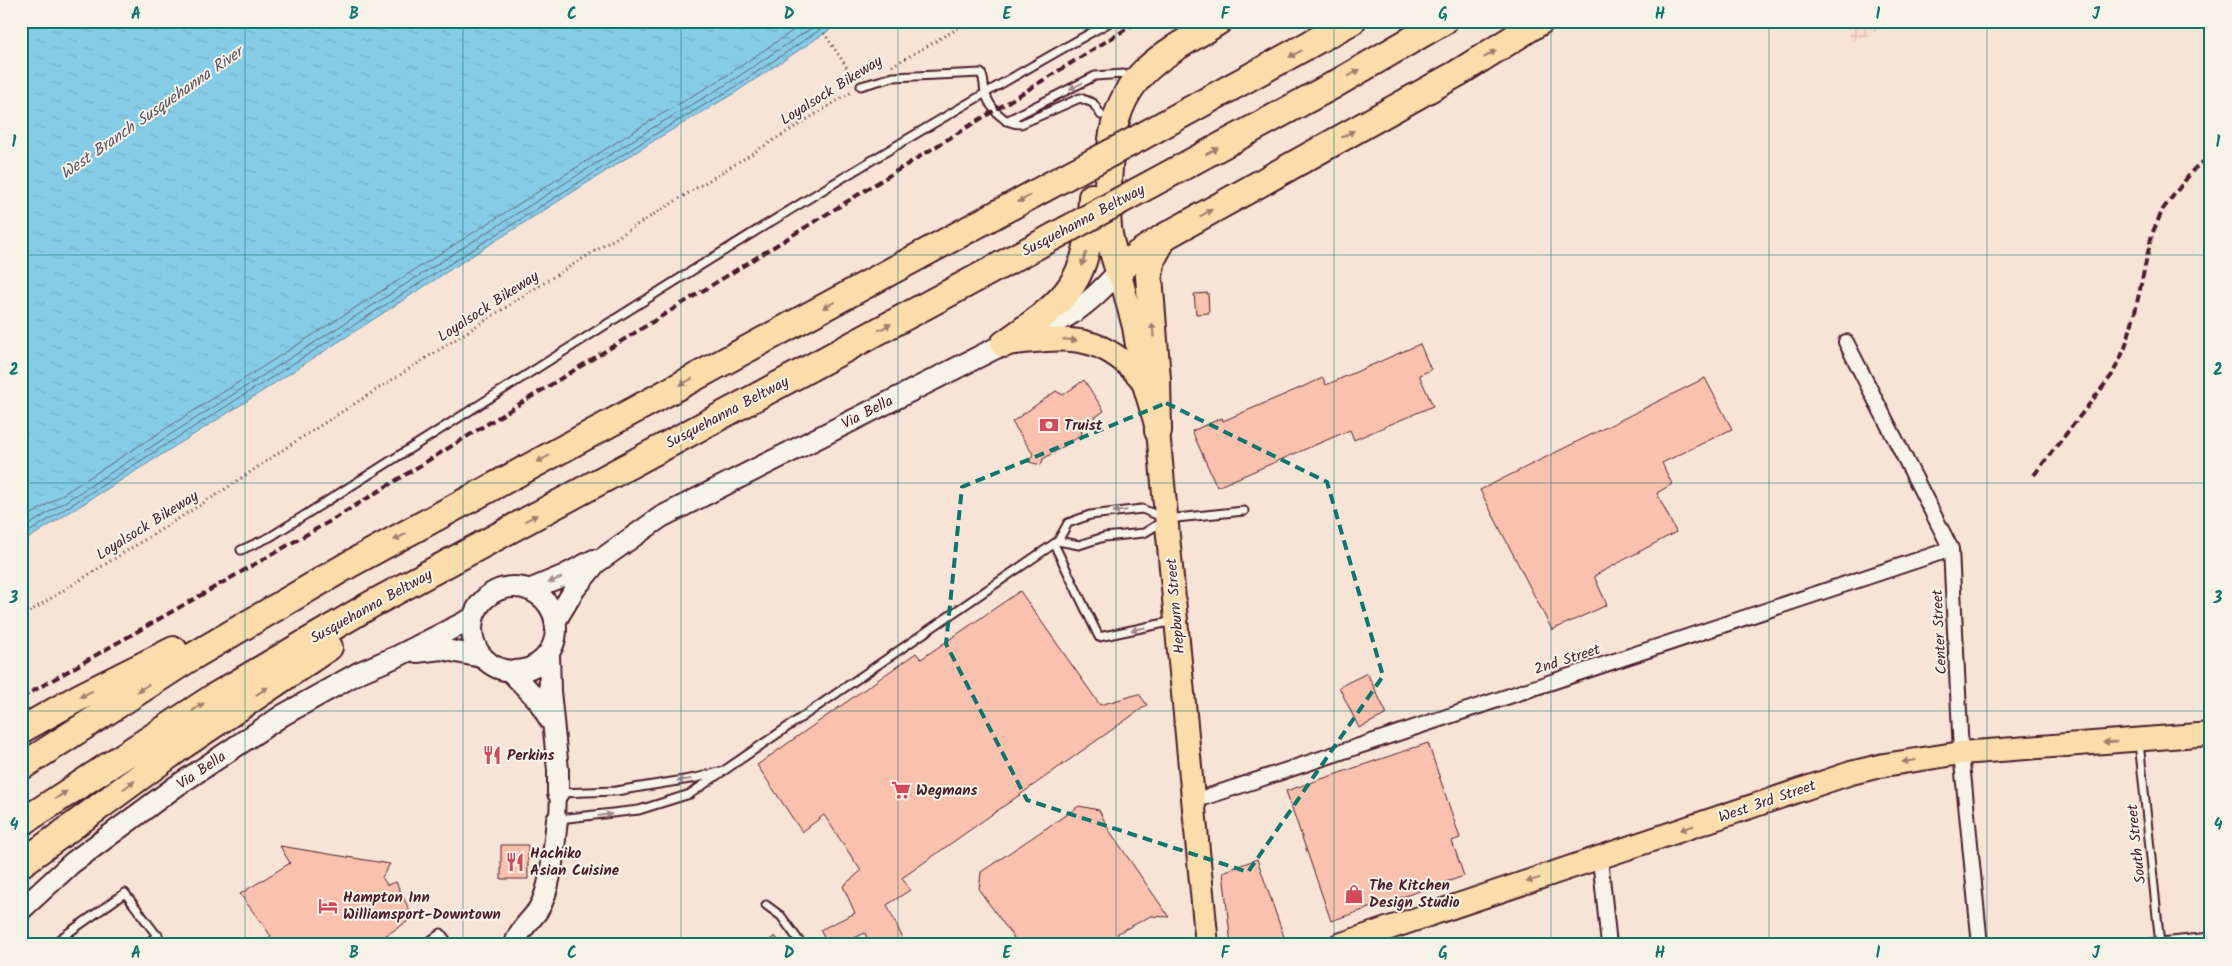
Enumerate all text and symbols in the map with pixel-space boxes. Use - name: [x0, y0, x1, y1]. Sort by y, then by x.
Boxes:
- text: A: [131, 2, 141, 27]
- text: B: [349, 2, 359, 27]
- text: C: [567, 2, 577, 27]
- text: D: [784, 2, 795, 27]
- text: E: [1003, 2, 1013, 27]
- text: F: [1221, 2, 1231, 27]
- text: G: [1438, 2, 1448, 27]
- text: H: [1655, 2, 1665, 27]
- text: I: [1876, 2, 1881, 27]
- text: J: [2092, 2, 2101, 27]
- water label: West Branch Susquehanna River: [56, 38, 251, 186]
- street label: Loyalsock Bikeway: [776, 49, 888, 132]
- one-way arrow: [1483, 49, 1496, 58]
- one-way arrow: [1287, 50, 1302, 58]
- one-way arrow: [1347, 69, 1362, 77]
- one-way arrow: [1069, 82, 1083, 90]
- text: 1: [12, 130, 17, 155]
- one-way arrow: [1341, 130, 1355, 138]
- text: 1: [2216, 130, 2221, 155]
- one-way arrow: [1204, 147, 1219, 155]
- street label: Susquehanna Beltway: [1017, 178, 1150, 264]
- one-way arrow: [1018, 195, 1031, 204]
- one-way arrow: [1199, 209, 1214, 217]
- one-way arrow: [1080, 252, 1087, 267]
- street label: Loyalsock Bikeway: [433, 264, 545, 349]
- one-way arrow: [821, 301, 836, 309]
- one-way arrow: [1149, 322, 1157, 338]
- one-way arrow: [877, 323, 892, 331]
- one-way arrow: [1063, 336, 1079, 344]
- text: 2: [9, 358, 19, 383]
- text: 2: [2213, 358, 2223, 383]
- street label: Susquehanna Beltway: [661, 370, 794, 456]
- one-way arrow: [678, 378, 693, 386]
- street label: Via Bella: [837, 390, 898, 436]
- bank icon: Truist: [1038, 414, 1060, 436]
- place label: Truist: [1064, 414, 1103, 438]
- one-way arrow: [536, 455, 549, 464]
- street label: Loyalsock Bikeway: [92, 484, 204, 567]
- one-way arrow: [1111, 507, 1127, 515]
- one-way arrow: [524, 514, 538, 522]
- one-way arrow: [393, 532, 406, 541]
- street label: Hepburn Street: [1160, 557, 1192, 655]
- street label: Susquehanna Beltway: [306, 563, 438, 651]
- one-way arrow: [547, 576, 562, 584]
- text: 3: [9, 586, 19, 611]
- text: 3: [2213, 586, 2223, 611]
- street label: Center Street: [1926, 589, 1954, 675]
- one-way arrow: [1129, 625, 1145, 633]
- street label: 2nd Street: [1531, 638, 1604, 682]
- one-way arrow: [136, 683, 149, 692]
- one-way arrow: [255, 687, 269, 696]
- one-way arrow: [79, 690, 93, 698]
- one-way arrow: [191, 702, 204, 712]
- one-way arrow: [2102, 738, 2118, 746]
- restaurant icon: Perkins: [481, 744, 503, 766]
- place label: Perkins: [507, 744, 555, 768]
- street label: Via Bella: [172, 745, 231, 796]
- one-way arrow: [1901, 757, 1917, 765]
- street label: West 3rd Street: [1715, 774, 1820, 830]
- one-way arrow: [676, 776, 692, 784]
- supermarket icon: Wegmans: [890, 779, 912, 801]
- place label: Wegmans: [916, 779, 978, 803]
- one-way arrow: [122, 780, 136, 790]
- one-way arrow: [55, 790, 68, 800]
- street label: South Street: [2121, 803, 2153, 885]
- one-way arrow: [597, 811, 613, 819]
- text: 4: [10, 813, 19, 838]
- text: 4: [2214, 813, 2223, 838]
- one-way arrow: [1679, 825, 1694, 832]
- place label: Hachiko Asian Cuisine: [530, 842, 620, 883]
- restaurant icon: Hachiko Asian Cuisine: [504, 851, 526, 873]
- place label: The Kitchen Design Studio: [1369, 874, 1460, 915]
- one-way arrow: [1525, 877, 1540, 885]
- shop icon: The Kitchen Design Studio: [1343, 883, 1365, 905]
- place label: Hampton Inn Williamsport-Downtown: [343, 886, 501, 927]
- hotel icon: Hampton Inn Williamsport-Downtown: [317, 895, 339, 917]
- text: A: [131, 941, 141, 966]
- text: B: [349, 941, 359, 966]
- text: C: [567, 941, 577, 966]
- text: D: [784, 941, 795, 966]
- text: E: [1003, 941, 1013, 966]
- text: F: [1221, 941, 1231, 966]
- text: G: [1438, 941, 1448, 966]
- text: H: [1655, 941, 1665, 966]
- text: I: [1876, 941, 1881, 966]
- text: J: [2092, 941, 2101, 966]

